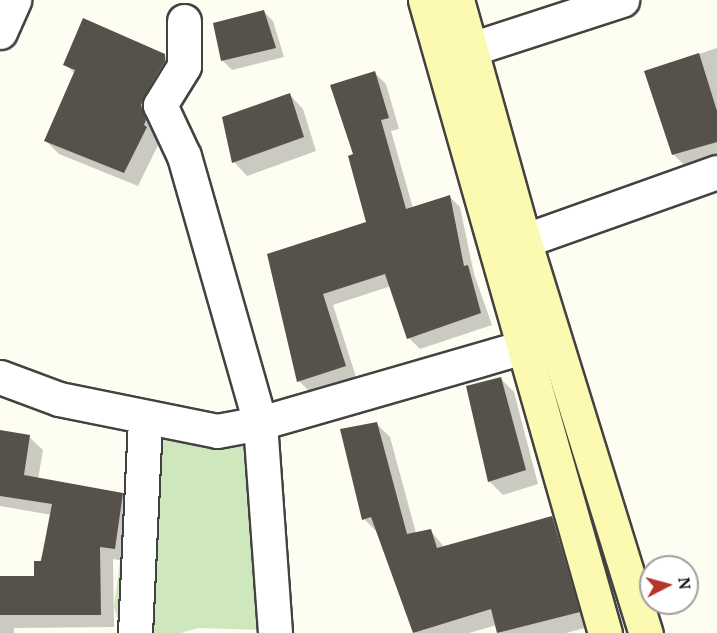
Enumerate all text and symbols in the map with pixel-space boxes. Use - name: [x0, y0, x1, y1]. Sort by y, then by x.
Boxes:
- north arrow: [639, 555, 699, 615]
- text: N: [673, 576, 696, 591]

